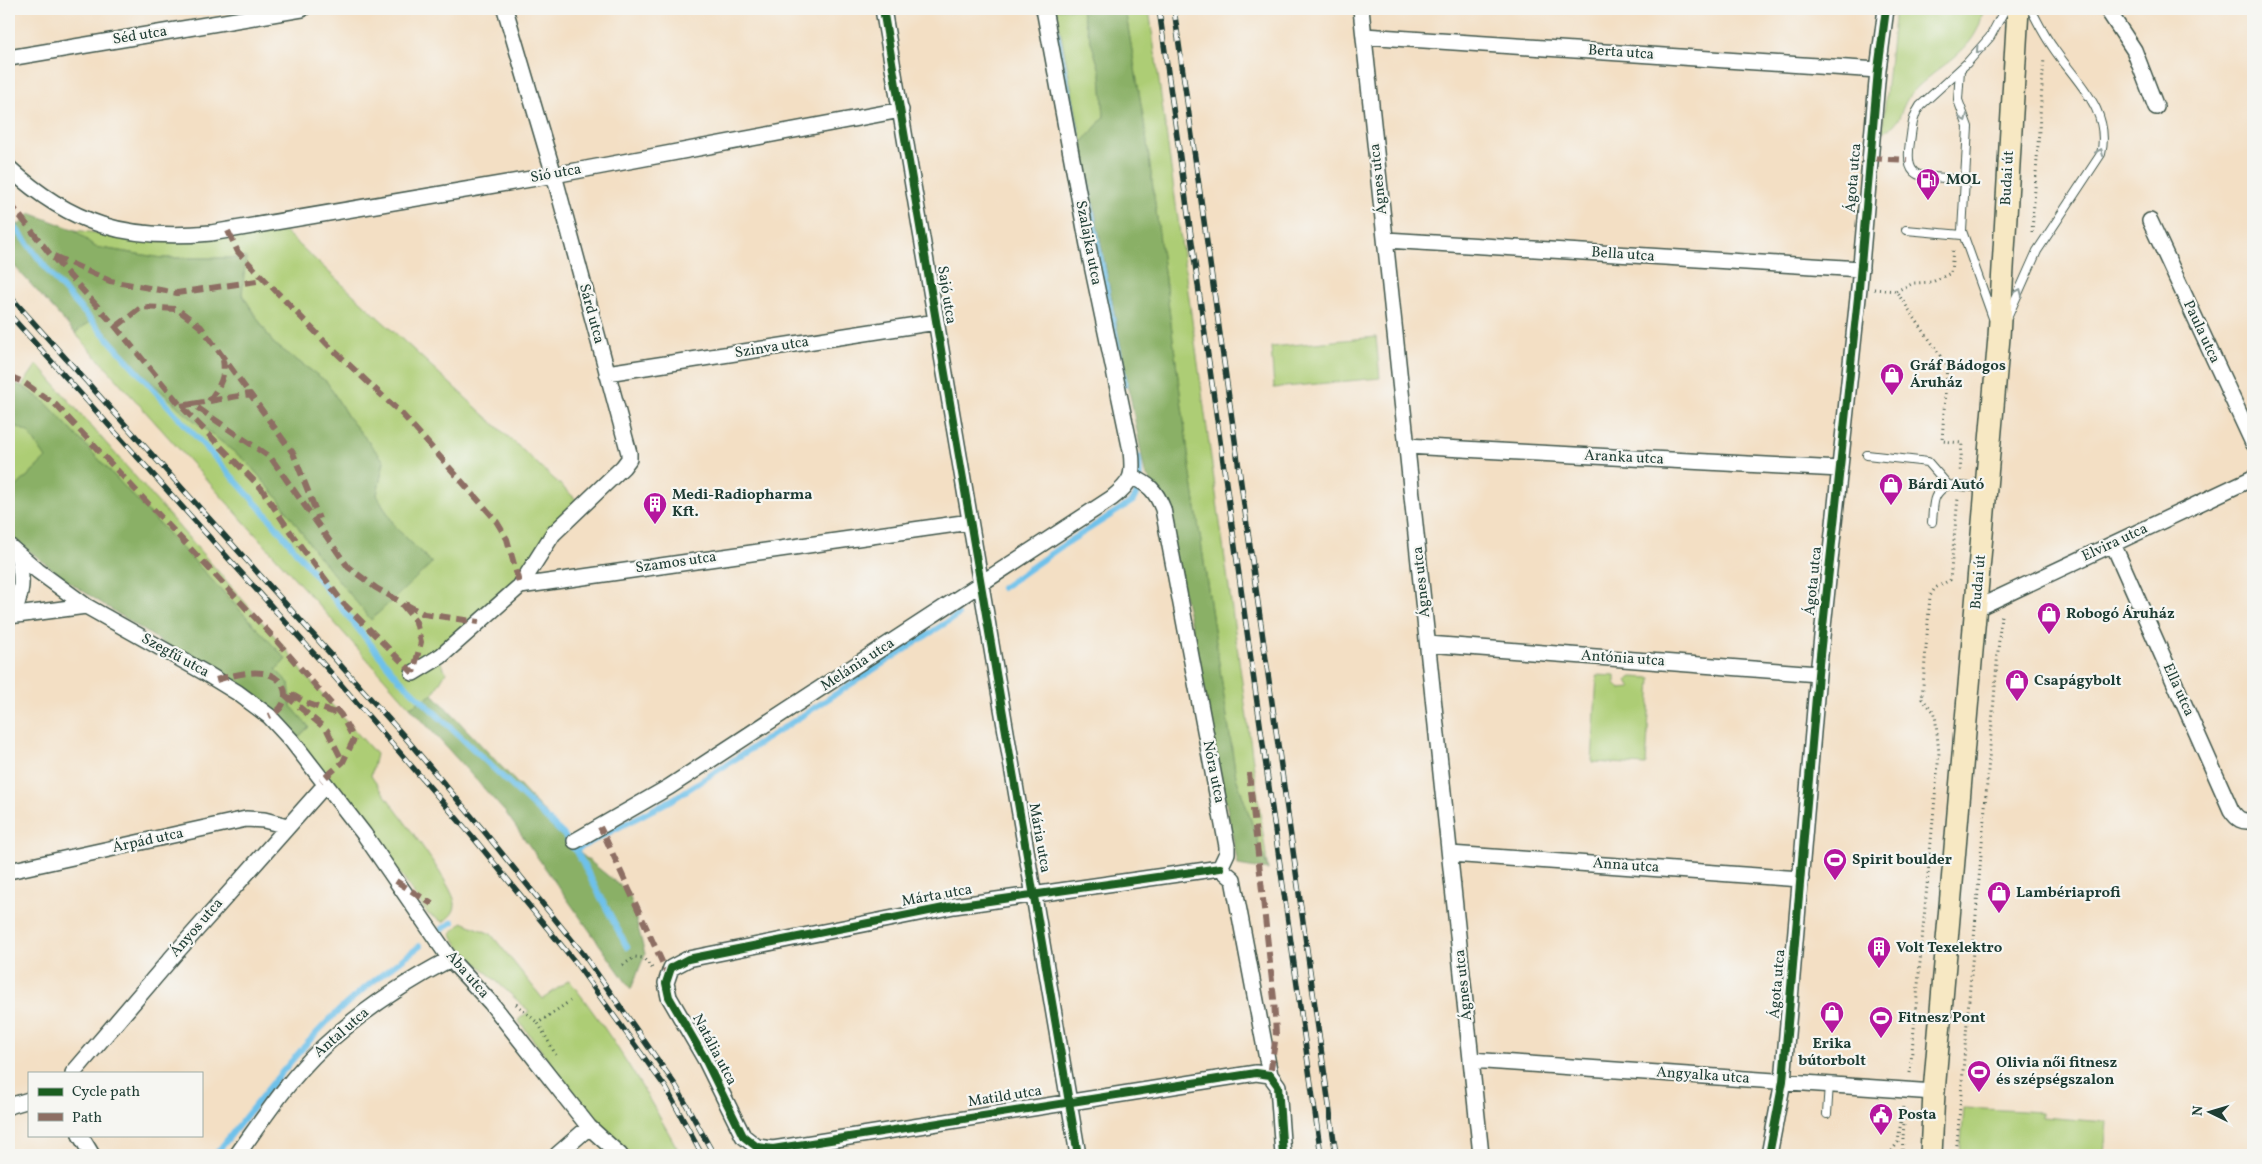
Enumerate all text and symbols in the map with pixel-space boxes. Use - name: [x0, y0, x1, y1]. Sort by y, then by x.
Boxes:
- street label: Séd utca: [111, 21, 169, 51]
- street label: Berta utca: [1587, 40, 1655, 66]
- one-way arrow: [1976, 44, 1985, 53]
- one-way arrow: [1958, 113, 1969, 122]
- street label: Ágnes utca: [1365, 142, 1393, 216]
- street label: Ágota utca: [1841, 142, 1867, 214]
- one-way arrow: [2094, 148, 2104, 157]
- street label: Budai út: [1996, 150, 2020, 206]
- street label: Sió utca: [529, 159, 583, 189]
- fuel station icon: MOL: [1915, 167, 1941, 201]
- place label: MOL: [1946, 170, 1981, 191]
- street label: Szalajka utca: [1070, 199, 1106, 287]
- street label: Bella utca: [1591, 242, 1655, 268]
- street label: Sajó utca: [931, 264, 961, 326]
- street label: Sárd utca: [573, 282, 609, 346]
- one-way arrow: [2012, 288, 2023, 297]
- street label: Paula utca: [2177, 297, 2225, 367]
- street label: Szinva utca: [733, 332, 811, 364]
- place label: Gráf Bádogos Áruház: [1910, 356, 2006, 394]
- shop icon: Gráf Bádogos Áruház: [1879, 362, 1905, 396]
- street label: Aranka utca: [1584, 445, 1664, 471]
- shop icon: Bárdi Autó: [1878, 472, 1904, 506]
- place label: Bárdi Autó: [1908, 475, 1985, 496]
- place label: Medi-Radiopharma Kft.: [672, 485, 813, 523]
- building icon: Medi-Radiopharma Kft.: [642, 491, 668, 525]
- street label: Elvira utca: [2079, 519, 2151, 567]
- street label: Ágnes utca: [1408, 545, 1436, 619]
- street label: Ágota utca: [1800, 545, 1828, 617]
- street label: Szamos utca: [634, 547, 718, 579]
- street label: Budai út: [1966, 554, 1992, 610]
- shop icon: Robogó Áruház: [2036, 601, 2062, 635]
- place label: Robogó Áruház: [2066, 604, 2175, 625]
- street label: Szegfű utca: [137, 629, 213, 683]
- street label: Melánia utca: [817, 633, 899, 697]
- street label: Antónia utca: [1580, 646, 1666, 672]
- street label: Ella utca: [2157, 660, 2199, 720]
- shop icon: Csapágybolt: [2004, 668, 2030, 702]
- place label: Csapágybolt: [2034, 671, 2122, 692]
- street label: Nóra utca: [1197, 739, 1229, 805]
- street label: Mária utca: [1023, 801, 1055, 875]
- street label: Árpád utca: [111, 823, 185, 859]
- sports icon: Spirit boulder: [1822, 847, 1848, 881]
- place label: Spirit boulder: [1852, 850, 1952, 871]
- street label: Anna utca: [1592, 853, 1660, 879]
- street label: Márta utca: [900, 879, 974, 913]
- shop icon: Lambériaprofi: [1986, 880, 2012, 914]
- place label: Lambériaprofi: [2016, 883, 2121, 904]
- street label: Ányos utca: [165, 894, 229, 962]
- building icon: Volt Texelektro: [1866, 935, 1892, 969]
- place label: Volt Texelektro: [1896, 938, 2003, 959]
- street label: Aba utca: [440, 947, 494, 1003]
- street label: Ágnes utca: [1450, 948, 1478, 1022]
- street label: Ágota utca: [1765, 948, 1791, 1020]
- shop icon: Erika bútorbolt: [1819, 1000, 1845, 1034]
- street label: Antal utca: [310, 1003, 374, 1063]
- sports icon: Fitnesz Pont: [1868, 1005, 1894, 1039]
- place label: Fitnesz Pont: [1898, 1008, 1986, 1029]
- street label: Natália utca: [686, 1010, 742, 1090]
- place label: Erika bútorbolt: [1798, 1034, 1866, 1072]
- place label: Olivia női fitnesz és szépségszalon: [1996, 1053, 2118, 1091]
- sports icon: Olivia női fitnesz és szépségszalon: [1966, 1059, 1992, 1093]
- street label: Angyalka utca: [1656, 1062, 1750, 1090]
- legend: [28, 1072, 202, 1136]
- street label: Matild utca: [966, 1081, 1044, 1113]
- text: Cycle path: [72, 1082, 140, 1103]
- north arrow: [2184, 1086, 2234, 1136]
- public building icon: Posta: [1868, 1102, 1894, 1136]
- place label: Posta: [1898, 1105, 1936, 1126]
- text: N: [2189, 1105, 2208, 1117]
- text: Path: [72, 1108, 102, 1129]

